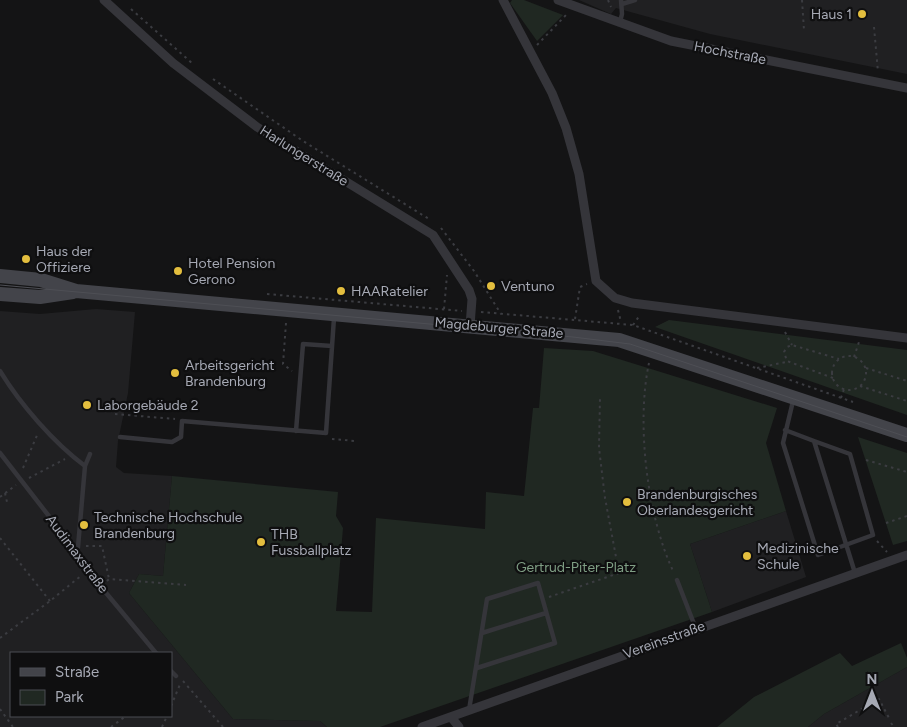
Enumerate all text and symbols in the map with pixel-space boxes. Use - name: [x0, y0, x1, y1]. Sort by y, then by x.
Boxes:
- place label: Haus 1: [811, 6, 852, 23]
- marker: Haus 1: [856, 8, 868, 20]
- street label: Hochstraße: [692, 38, 768, 68]
- street label: Harlungerstraße: [257, 122, 352, 190]
- place label: Haus der Offiziere: [36, 243, 92, 276]
- marker: Haus der Offiziere: [20, 253, 32, 265]
- place label: Hotel Pension Gerono: [188, 255, 275, 288]
- marker: Hotel Pension Gerono: [172, 265, 184, 277]
- place label: Ventuno: [501, 278, 555, 295]
- marker: Ventuno: [485, 280, 497, 292]
- place label: HAARatelier: [351, 283, 428, 300]
- marker: HAARatelier: [335, 285, 347, 297]
- street label: Magdeburger Straße: [434, 314, 564, 342]
- place label: Arbeitsgericht Brandenburg: [185, 357, 275, 390]
- marker: Arbeitsgericht Brandenburg: [169, 367, 181, 379]
- place label: Laborgebäude 2: [97, 397, 199, 414]
- marker: Laborgebäude 2: [81, 399, 93, 411]
- place label: Brandenburgisches Oberlandesgericht: [637, 486, 757, 519]
- marker: Brandenburgisches Oberlandesgericht: [621, 496, 633, 508]
- place label: Technische Hochschule Brandenburg: [94, 509, 243, 542]
- street label: Audimaxstraße: [42, 511, 112, 597]
- marker: Technische Hochschule Brandenburg: [78, 519, 90, 531]
- place label: THB Fussballplatz: [271, 526, 352, 559]
- marker: THB Fussballplatz: [255, 536, 267, 548]
- place label: Medizinische Schule: [757, 540, 839, 573]
- marker: Medizinische Schule: [741, 550, 753, 562]
- park label: Gertrud-Piter-Platz: [516, 559, 636, 576]
- street label: Vereinsstraße: [621, 617, 708, 663]
- legend: [10, 652, 172, 717]
- text: Straße: [55, 663, 99, 681]
- north arrow: [847, 667, 897, 717]
- text: N: [867, 671, 877, 688]
- text: Park: [55, 688, 84, 706]

